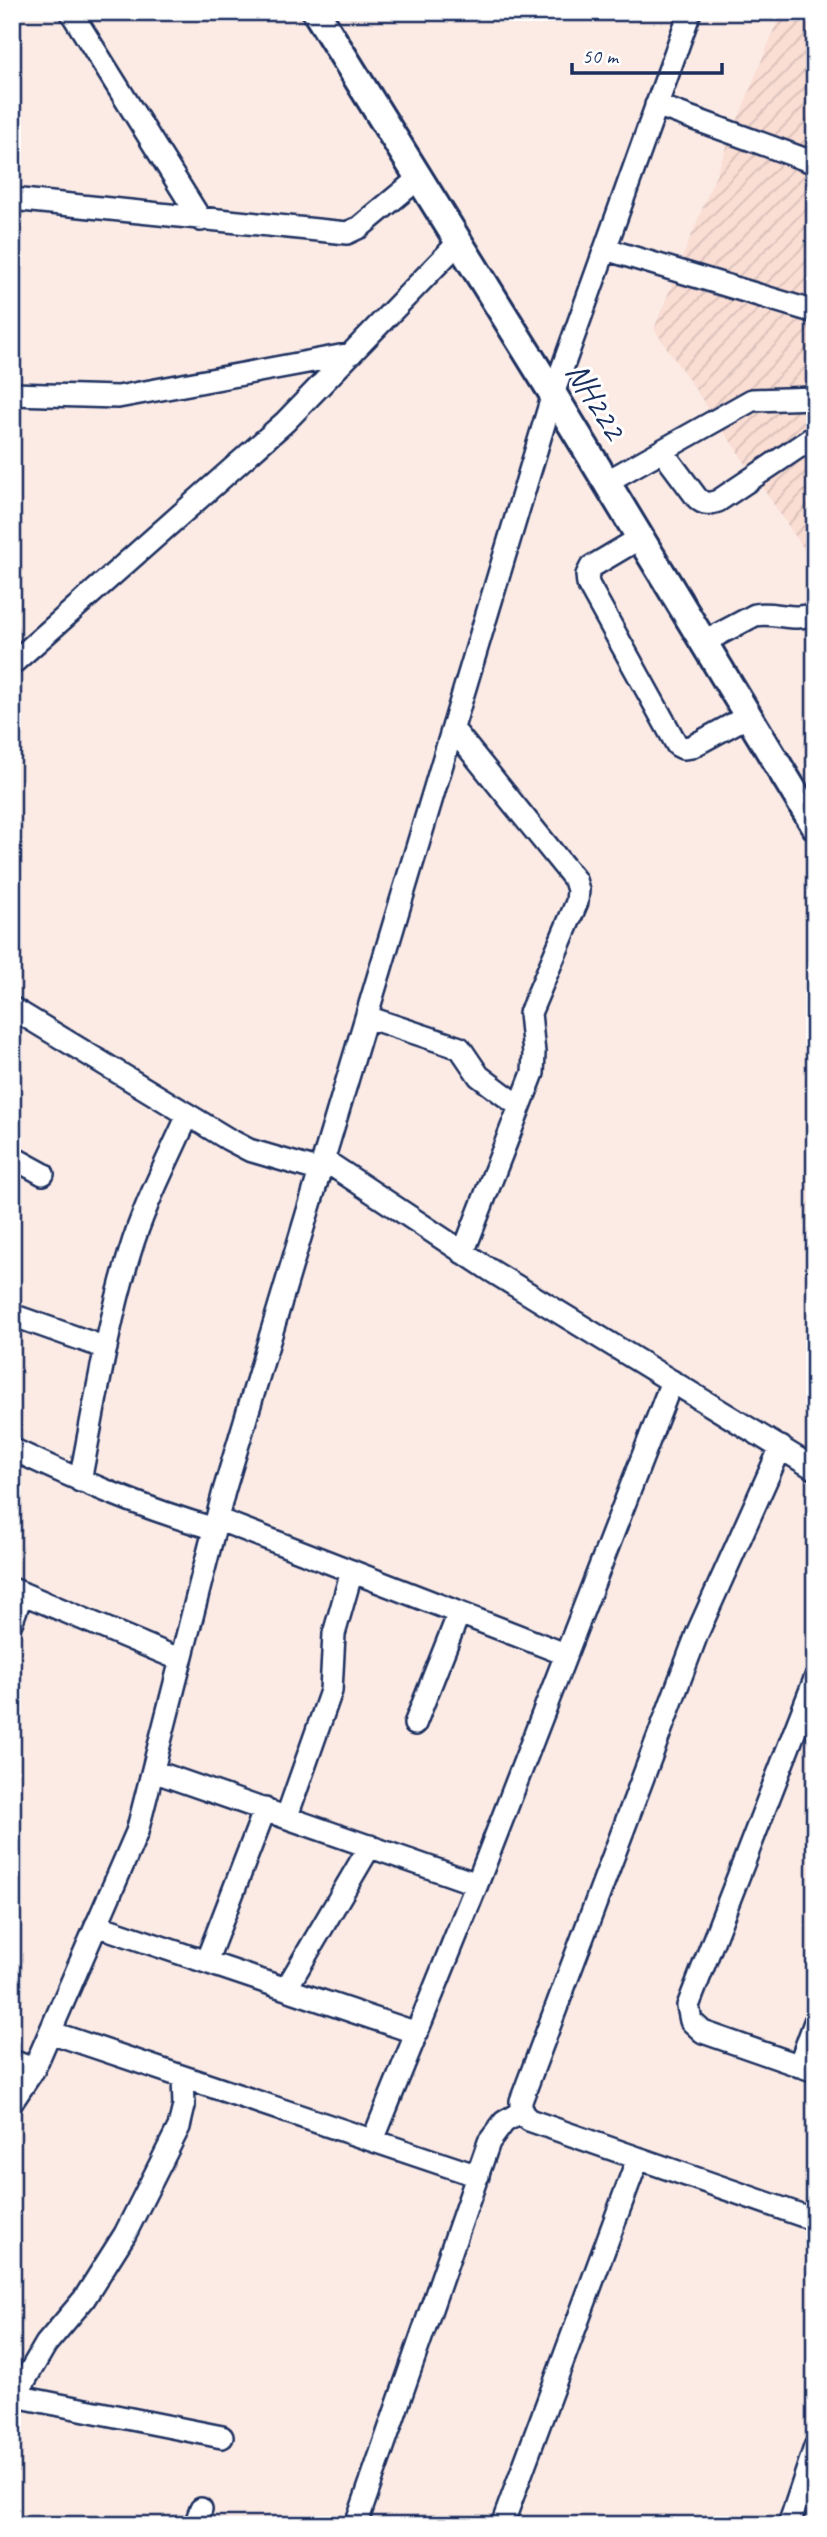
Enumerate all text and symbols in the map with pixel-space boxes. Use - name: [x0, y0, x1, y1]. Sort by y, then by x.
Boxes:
- scale bar: [572, 32, 722, 76]
- text: 50 m: [582, 43, 620, 69]
- street label: NH222: [557, 354, 637, 450]

